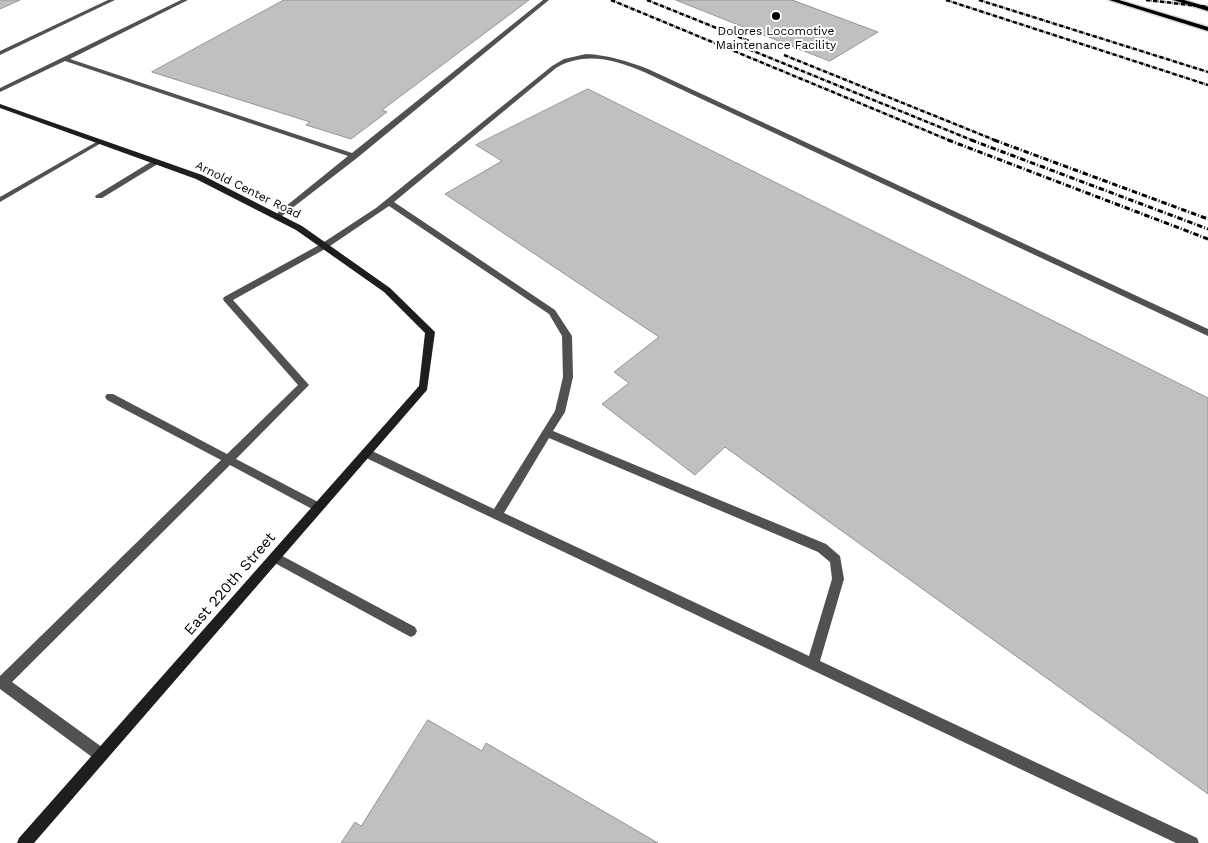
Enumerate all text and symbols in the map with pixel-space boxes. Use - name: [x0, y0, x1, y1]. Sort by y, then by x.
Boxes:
- marker: Dolores Locomotive Maintenance Facility: [770, 10, 782, 22]
- place label: Dolores Locomotive Maintenance Facility: [716, 24, 836, 52]
- street label: Arnold Center Road: [193, 158, 303, 222]
- street label: East 220th Street: [181, 529, 279, 639]

